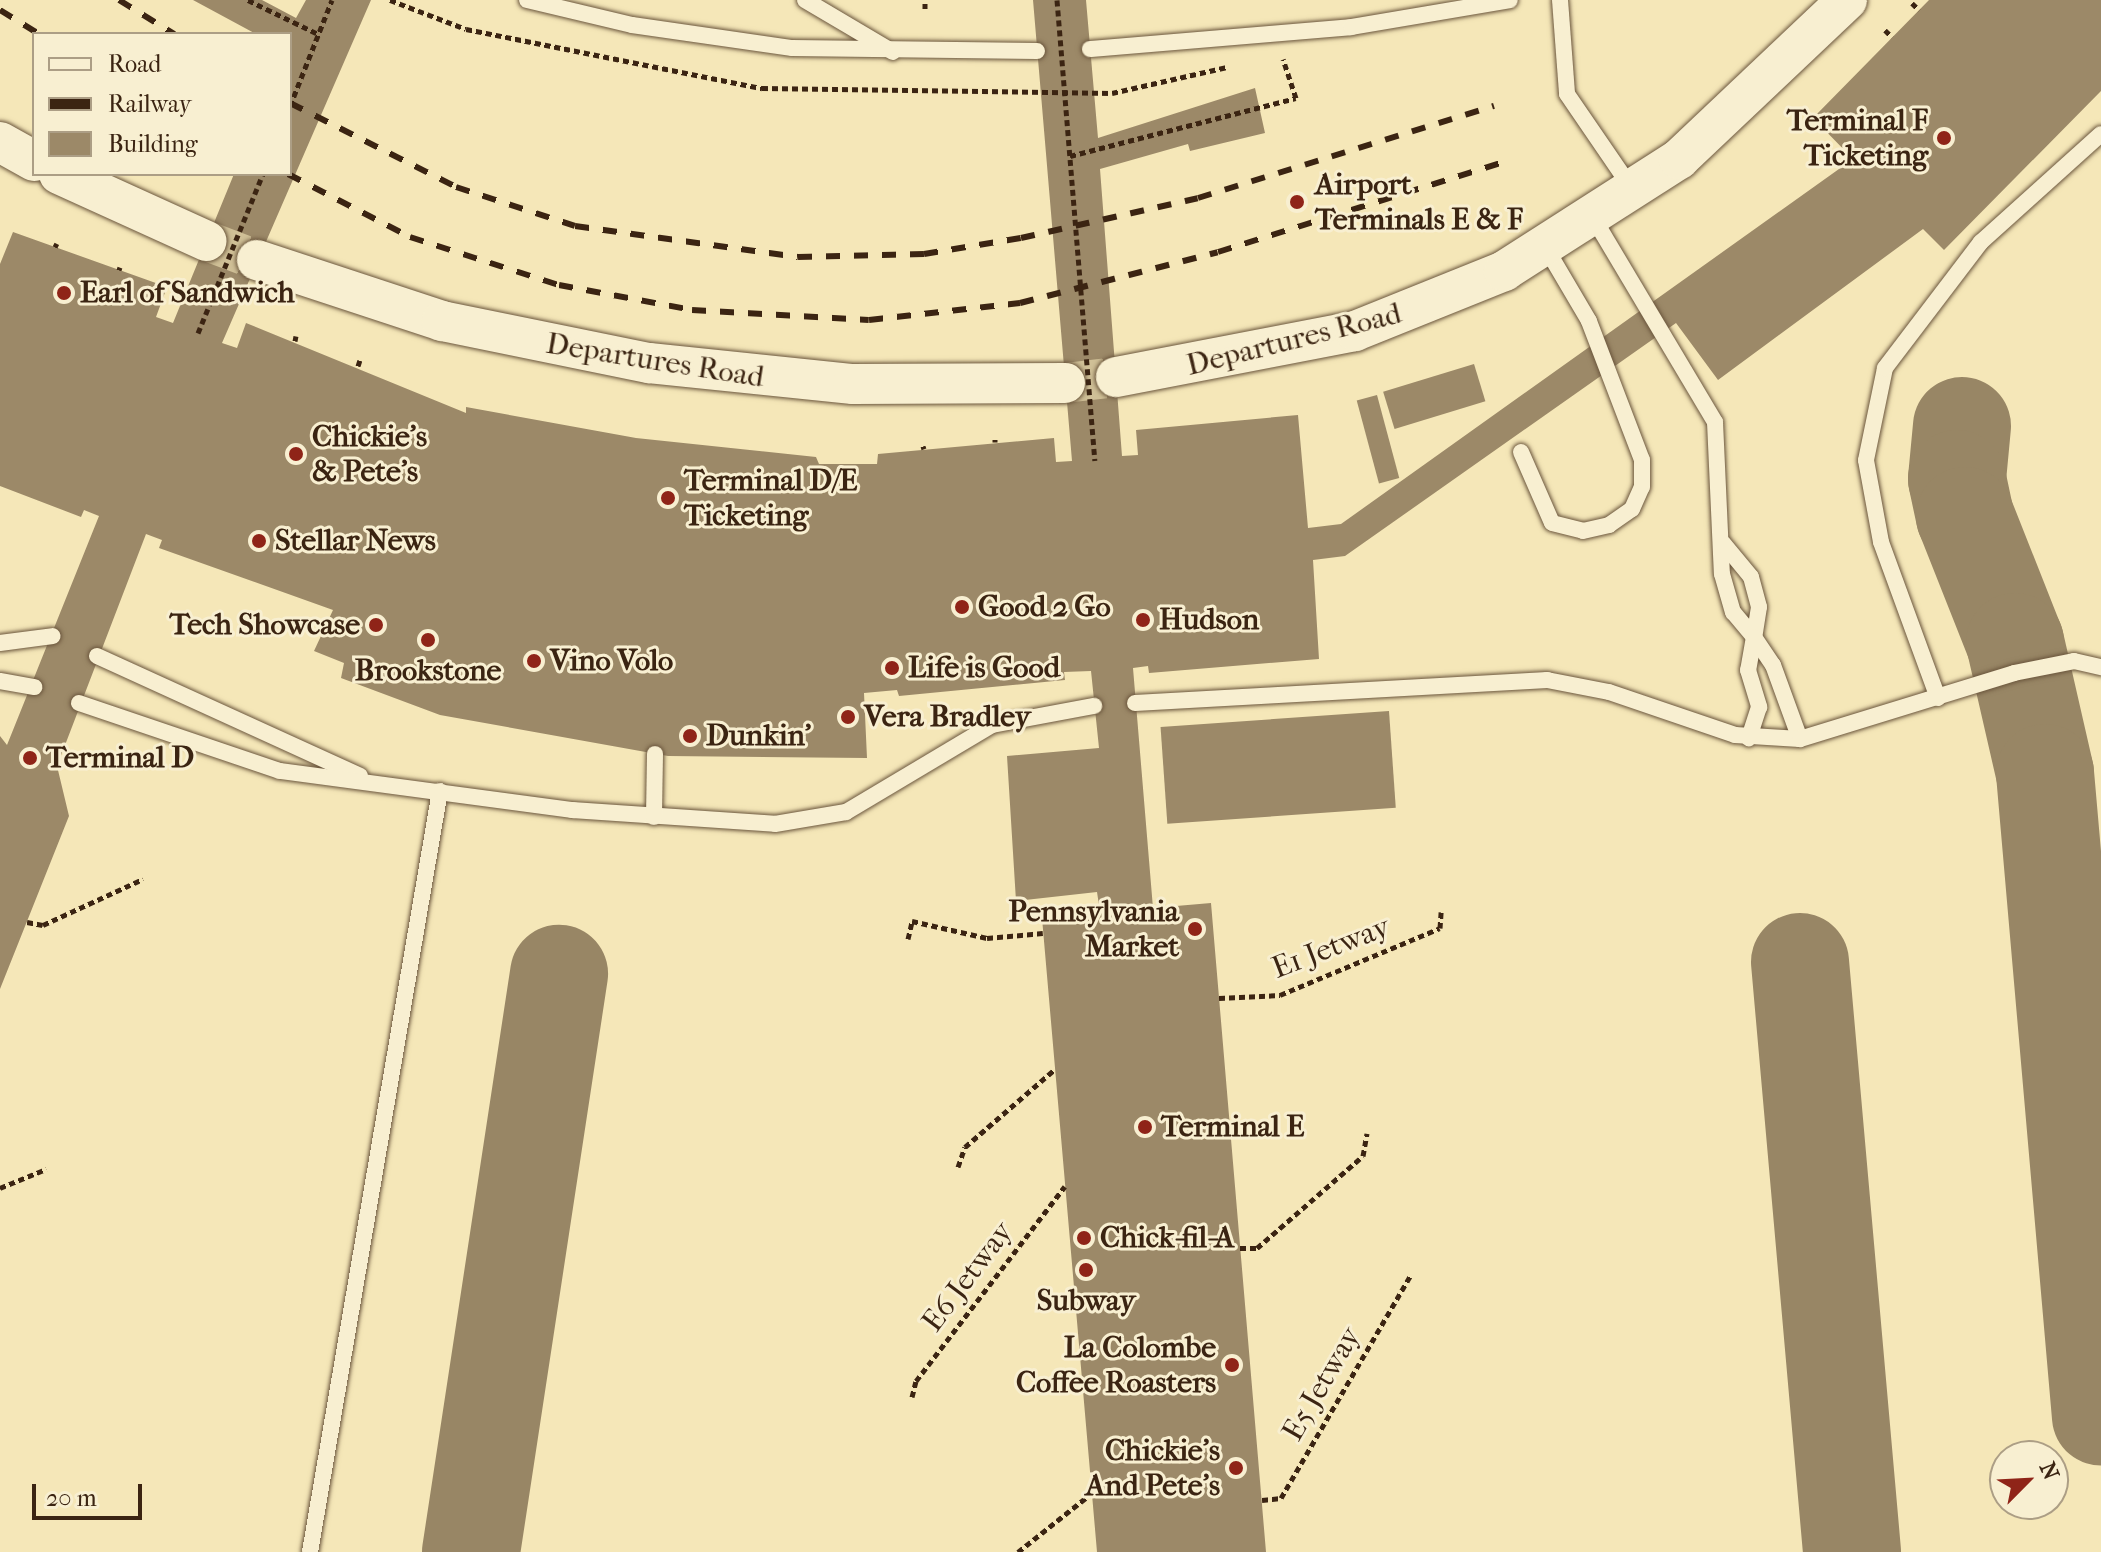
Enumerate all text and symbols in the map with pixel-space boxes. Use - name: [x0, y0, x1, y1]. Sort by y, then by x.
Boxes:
- legend: [32, 32, 292, 176]
- text: Road: [108, 50, 161, 78]
- text: Railway: [108, 90, 191, 118]
- place label: Terminal F Ticketing: [1787, 103, 1928, 174]
- marker: Terminal F Ticketing: [1935, 129, 1953, 147]
- text: Building: [108, 130, 198, 158]
- place label: Airport Terminals E & F: [1315, 167, 1523, 238]
- marker: Airport Terminals E & F: [1286, 191, 1308, 213]
- place label: Earl of Sandwich: [80, 275, 295, 311]
- marker: Earl of Sandwich: [55, 284, 73, 302]
- street label: Departures Road: [1183, 296, 1405, 384]
- street label: Departures Road: [543, 326, 767, 396]
- place label: Chickie's & Pete's: [312, 419, 427, 490]
- marker: Chickie's & Pete's: [287, 445, 305, 463]
- place label: Terminal D/E Ticketing: [684, 463, 858, 534]
- marker: Terminal D/E Ticketing: [659, 489, 677, 507]
- place label: Stellar News: [275, 523, 436, 559]
- marker: Stellar News: [250, 532, 268, 550]
- place label: Good 2 Go: [978, 589, 1111, 625]
- marker: Good 2 Go: [953, 598, 971, 616]
- place label: Hudson: [1159, 602, 1259, 638]
- place label: Tech Showcase: [169, 607, 360, 643]
- marker: Hudson: [1134, 611, 1152, 629]
- marker: Tech Showcase: [367, 616, 385, 634]
- marker: Brookstone: [419, 631, 437, 649]
- place label: Vino Volo: [550, 643, 673, 679]
- place label: Life is Good: [908, 650, 1060, 686]
- marker: Vino Volo: [525, 652, 543, 670]
- place label: Brookstone: [355, 653, 501, 689]
- marker: Life is Good: [883, 659, 901, 677]
- place label: Vera Bradley: [864, 699, 1031, 735]
- marker: Vera Bradley: [839, 708, 857, 726]
- place label: Dunkin': [706, 718, 811, 754]
- marker: Dunkin': [681, 727, 699, 745]
- place label: Terminal D: [46, 740, 194, 776]
- marker: Terminal D: [21, 749, 39, 767]
- place label: Pennsylvania Market: [1008, 894, 1179, 964]
- street label: E1 Jetway: [1267, 909, 1395, 987]
- marker: Pennsylvania Market: [1186, 920, 1204, 938]
- place label: Terminal E: [1161, 1109, 1304, 1145]
- marker: Terminal E: [1136, 1118, 1154, 1136]
- street label: E6 Jetway: [915, 1215, 1021, 1339]
- place label: Chick-fil-A: [1100, 1220, 1234, 1256]
- marker: Chick-fil-A: [1075, 1229, 1093, 1247]
- marker: Subway: [1077, 1261, 1095, 1279]
- place label: Subway: [1037, 1283, 1135, 1319]
- street label: E5 Jetway: [1275, 1321, 1369, 1447]
- place label: La Colombe Coffee Roasters: [1016, 1330, 1216, 1400]
- marker: La Colombe Coffee Roasters: [1223, 1356, 1241, 1374]
- place label: Chickie's And Pete's: [1085, 1433, 1220, 1504]
- north arrow: [1989, 1440, 2069, 1520]
- text: N: [2034, 1458, 2064, 1484]
- marker: Chickie's And Pete's: [1227, 1459, 1245, 1477]
- scale bar: [36, 1468, 146, 1518]
- text: 20 m: [46, 1484, 97, 1512]

